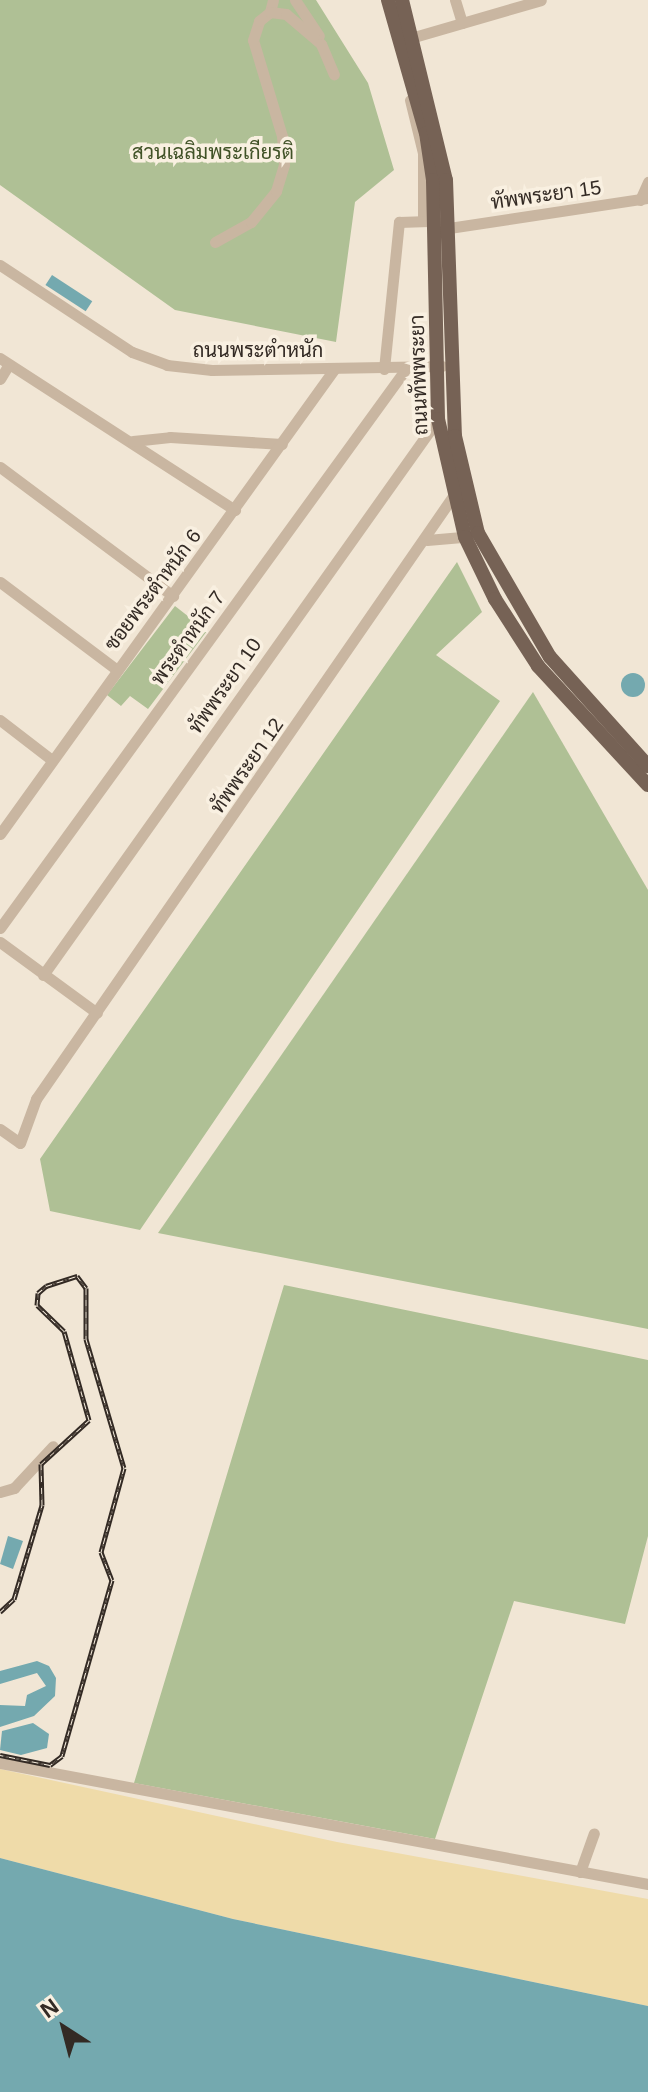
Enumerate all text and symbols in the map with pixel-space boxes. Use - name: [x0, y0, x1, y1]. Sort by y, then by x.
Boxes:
- park label: สวนเฉลิมพระเกียรติ: [132, 140, 294, 164]
- street label: ทัพพระยา 15: [489, 175, 603, 215]
- street label: ถนนทัพพระยา: [405, 314, 433, 436]
- street label: ถนนพระตำหนัก: [193, 338, 323, 362]
- street label: ซอยพระตำหนัก 6: [100, 525, 206, 655]
- street label: พระตำหนัก 7: [146, 586, 230, 690]
- street label: ทัพพระยา 10: [183, 634, 267, 738]
- street label: ทัพพระยา 12: [205, 714, 289, 818]
- north arrow: [24, 1988, 104, 2068]
- text: N: [36, 1993, 63, 2023]

